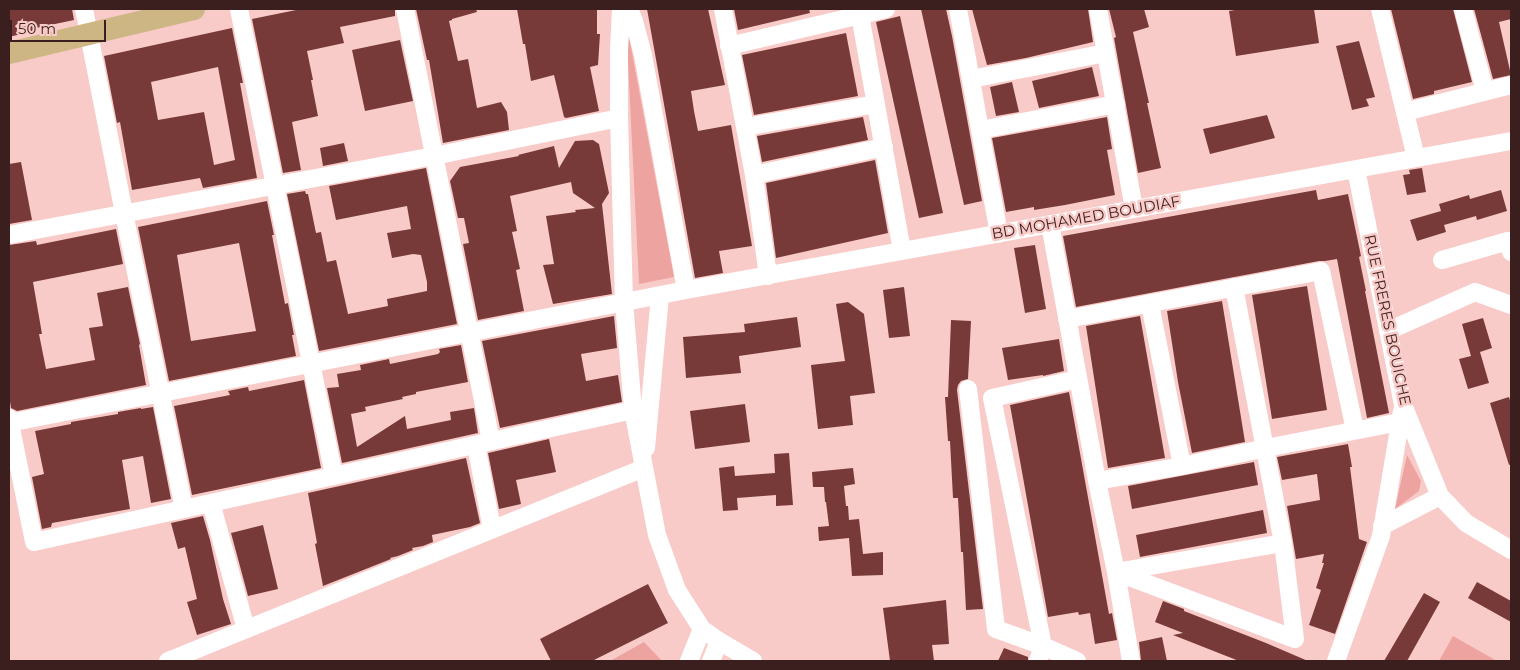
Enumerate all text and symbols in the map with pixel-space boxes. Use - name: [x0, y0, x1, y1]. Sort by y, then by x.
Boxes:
- scale bar: [12, 10, 109, 42]
- text: 50 m: [18, 19, 56, 38]
- street label: BD MOHAMED BOUDIAF: [990, 193, 1182, 243]
- street label: RUE FRERES BOUICHE: [1360, 233, 1414, 407]

